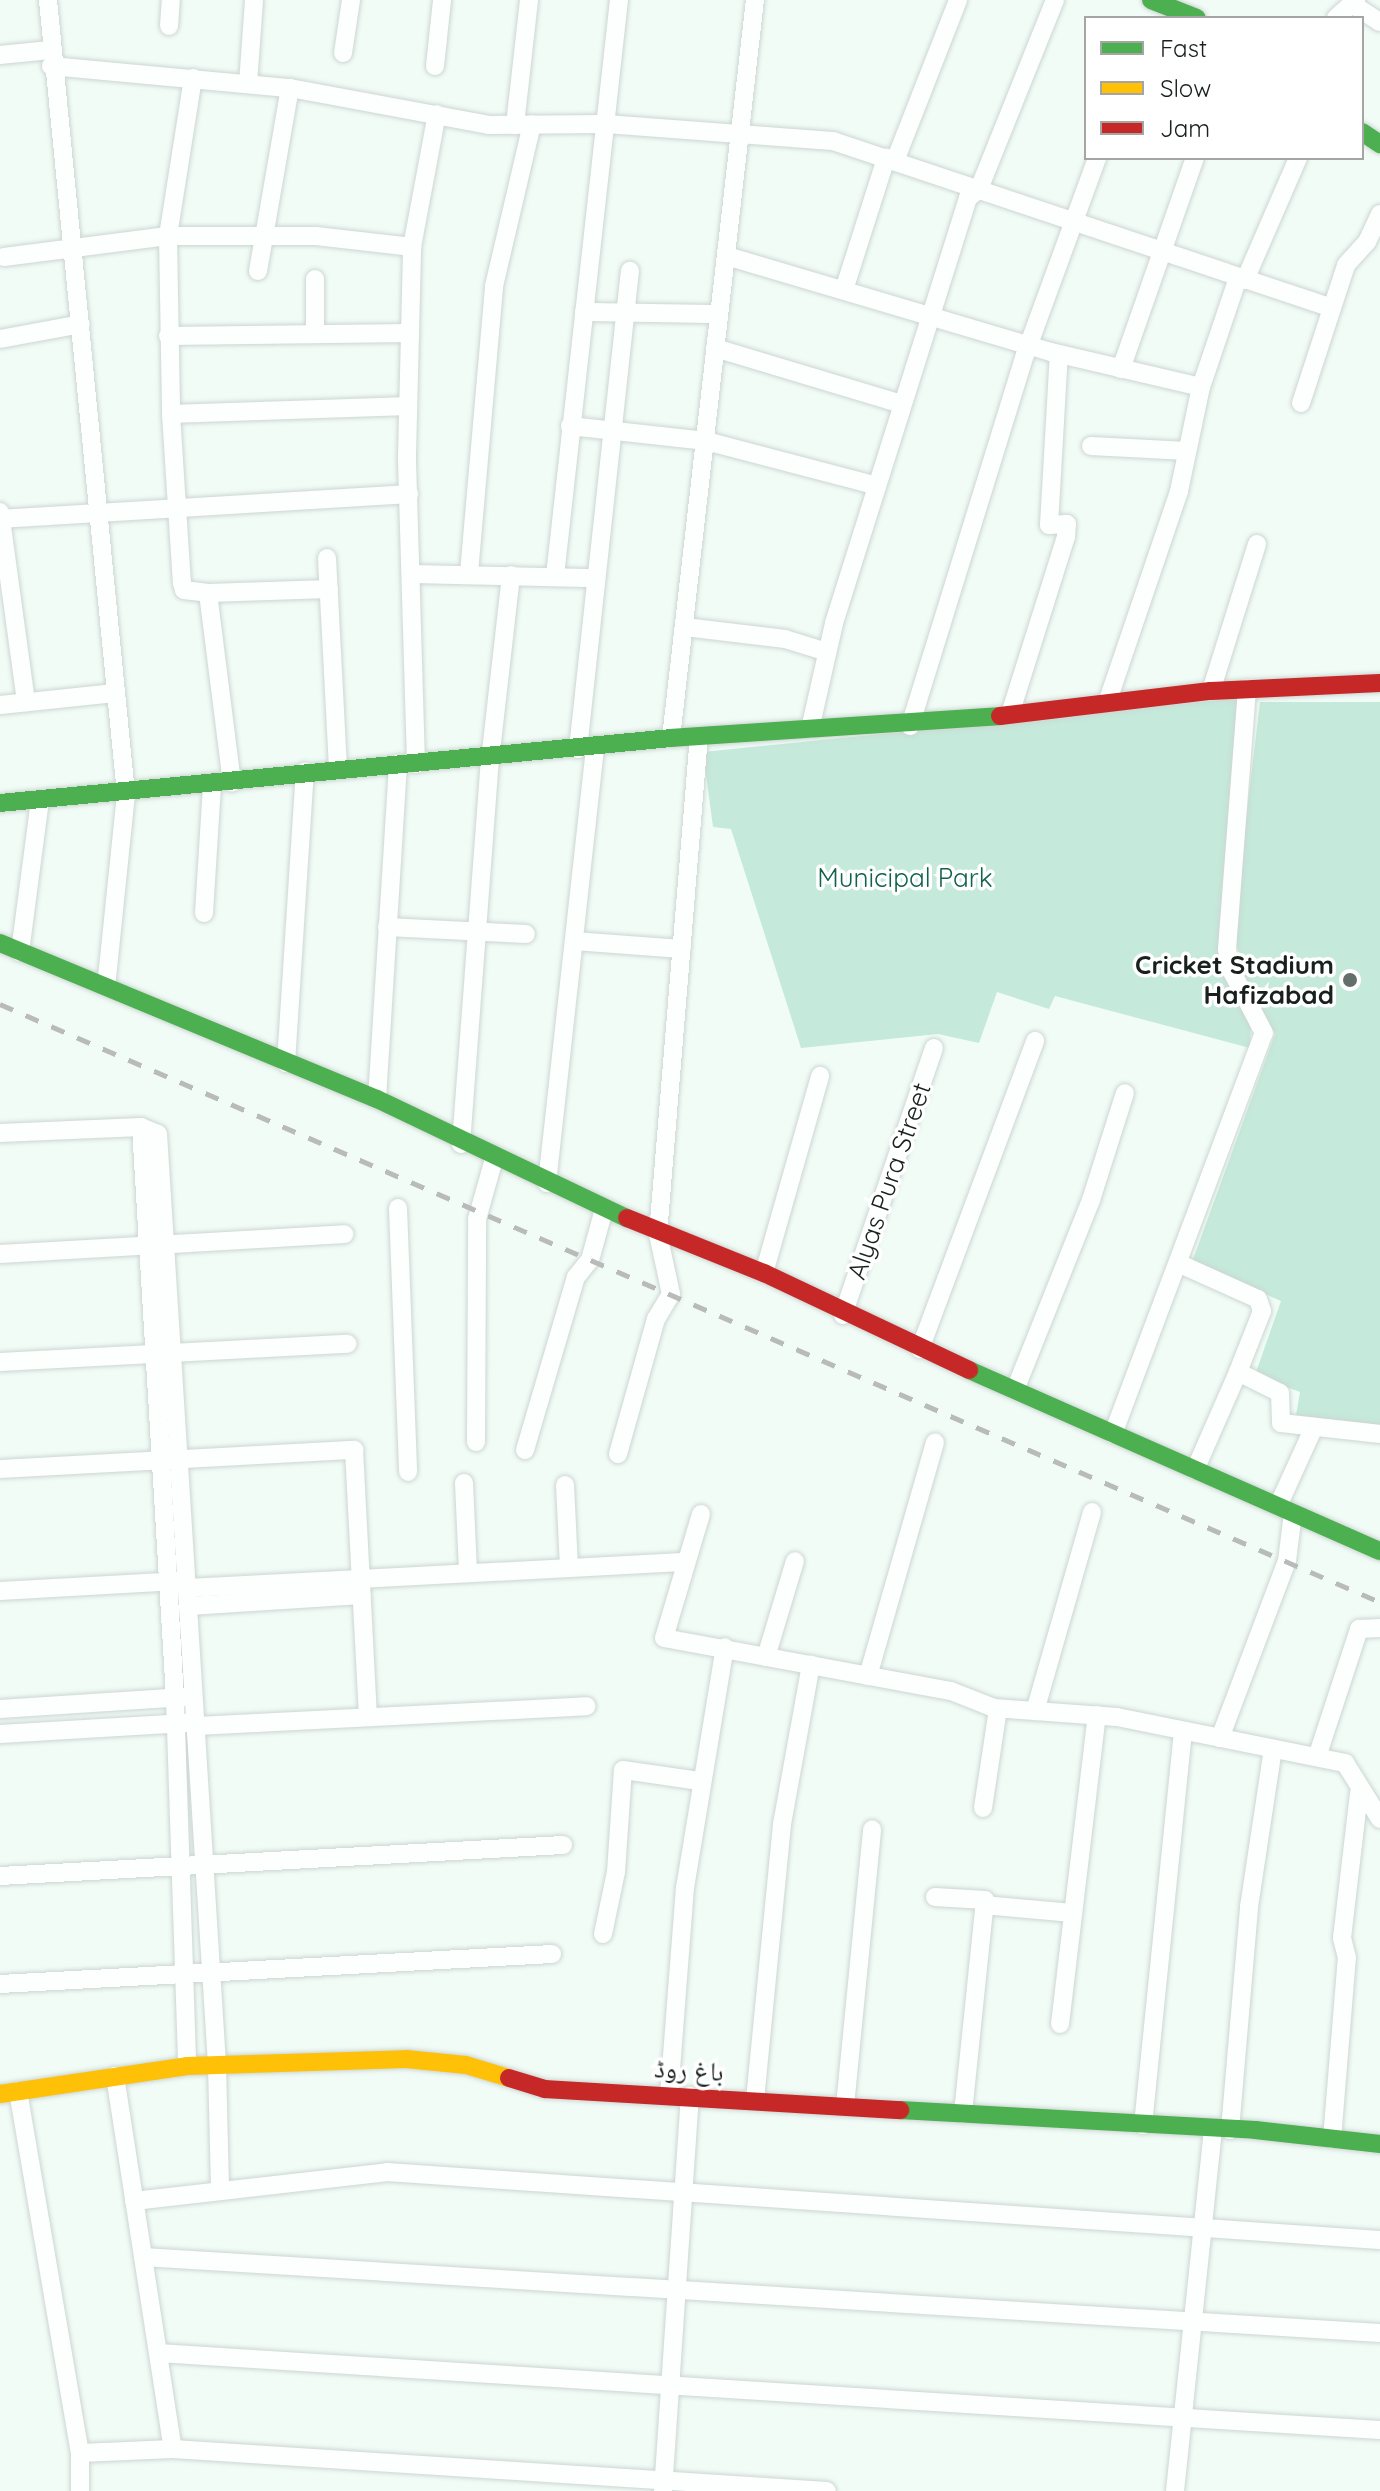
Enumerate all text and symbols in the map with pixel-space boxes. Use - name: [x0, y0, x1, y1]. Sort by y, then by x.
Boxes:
- legend: [1084, 16, 1364, 160]
- text: Fast: [1160, 33, 1207, 63]
- text: Slow: [1160, 73, 1211, 103]
- text: Jam: [1160, 113, 1210, 143]
- park label: Municipal Park: [817, 862, 993, 894]
- place label: Cricket Stadium Hafizabad: [1135, 949, 1334, 1010]
- marker: Cricket Stadium Hafizabad: [1341, 971, 1359, 989]
- street label: Alyas Pura Street: [841, 1079, 937, 1283]
- street label: باغ روڈ: [653, 2053, 725, 2087]

